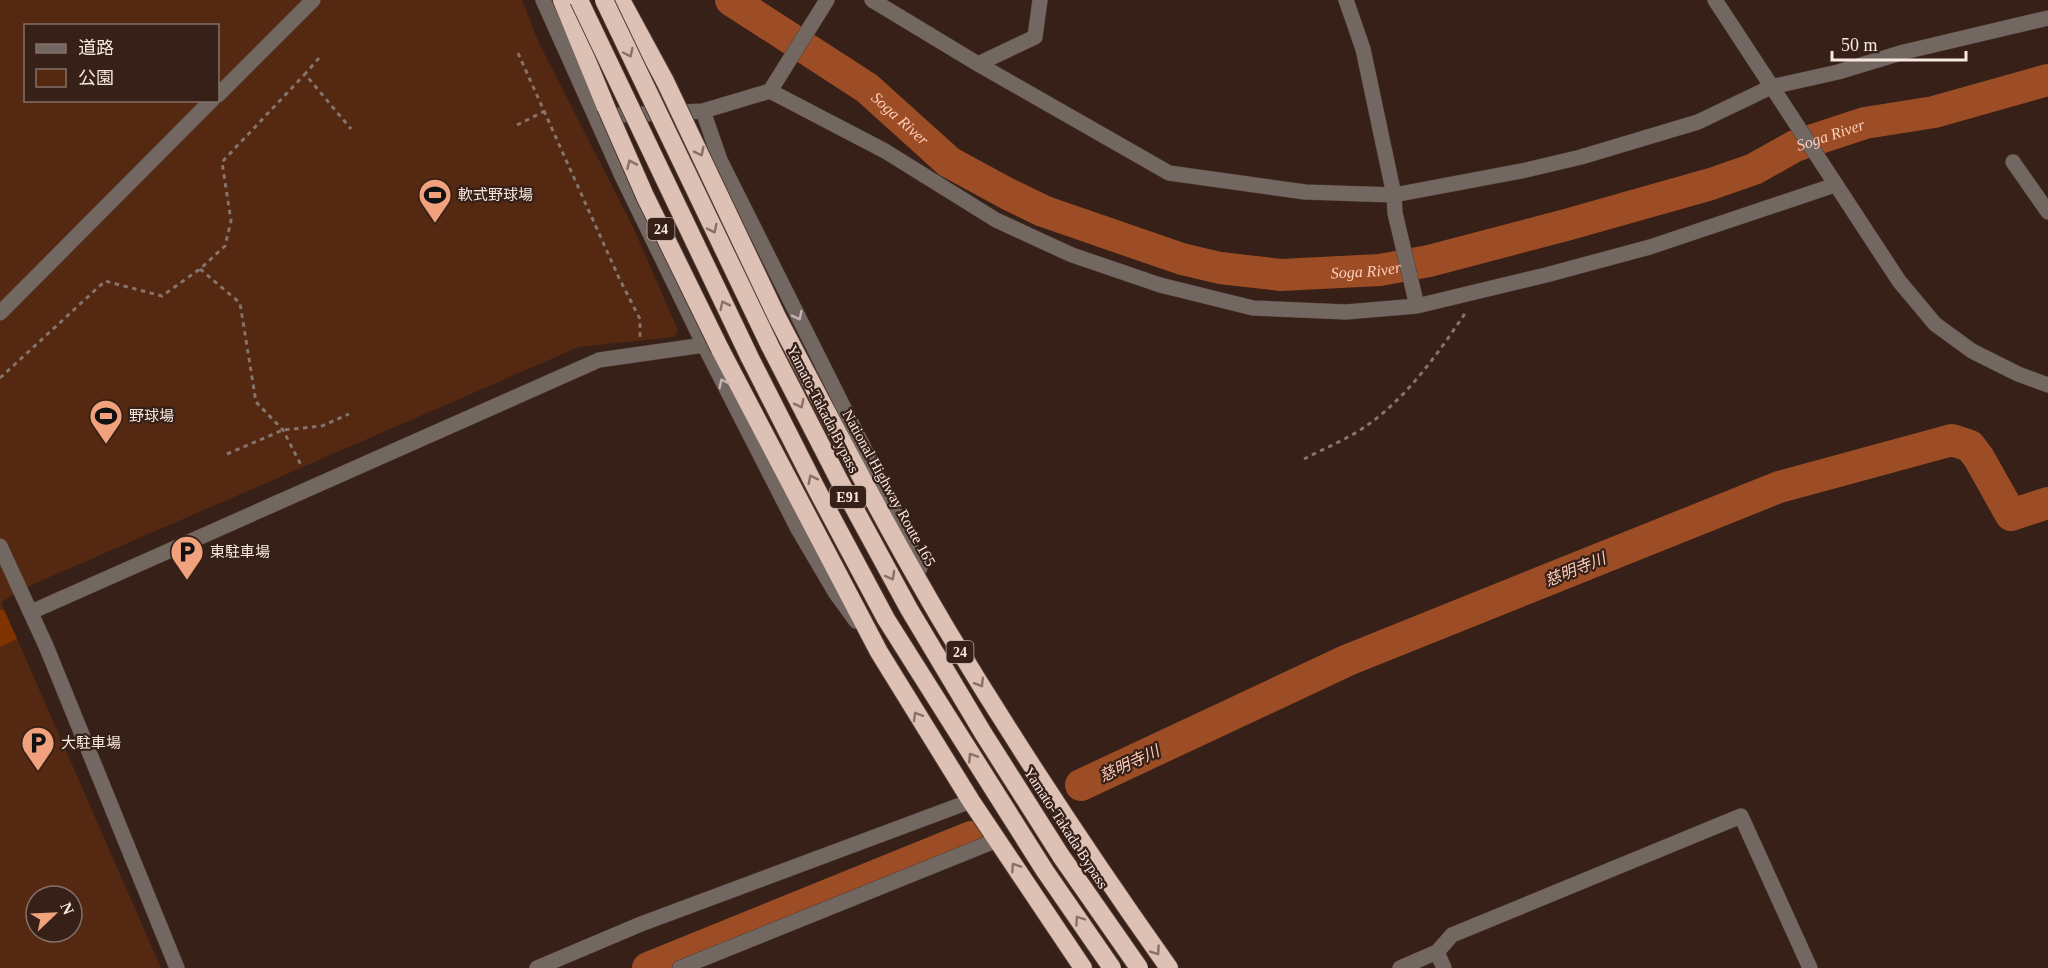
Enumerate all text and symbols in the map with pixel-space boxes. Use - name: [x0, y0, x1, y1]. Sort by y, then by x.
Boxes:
- legend: [24, 24, 219, 102]
- scale bar: [1832, 24, 1966, 62]
- text: 50 m: [1841, 35, 1878, 55]
- text: 道路: [78, 38, 114, 58]
- one-way arrow: [622, 46, 634, 57]
- text: 公園: [78, 68, 114, 88]
- water label: Soga River: [868, 89, 933, 149]
- water label: Soga River: [1794, 116, 1867, 154]
- one-way arrow: [692, 146, 704, 157]
- one-way arrow: [627, 159, 639, 170]
- sports icon: 軟式野球場: [417, 177, 453, 224]
- place label: 軟式野球場: [458, 187, 533, 203]
- road number: 24: [648, 218, 674, 240]
- one-way arrow: [706, 222, 718, 233]
- water label: Soga River: [1330, 258, 1403, 282]
- one-way arrow: [720, 300, 732, 311]
- one-way arrow: [791, 309, 802, 320]
- street label: Yamato-Takada Bypass: [784, 342, 862, 476]
- one-way arrow: [719, 379, 731, 390]
- one-way arrow: [792, 397, 804, 408]
- sports icon: 野球場: [88, 398, 124, 445]
- street label: National Highway Route 165: [839, 407, 939, 569]
- place label: 野球場: [129, 408, 174, 424]
- one-way arrow: [807, 474, 819, 485]
- road number: E91: [830, 486, 866, 508]
- parking icon: 東駐車場: [169, 534, 205, 581]
- place label: 東駐車場: [210, 544, 270, 560]
- water label: 慈明寺川: [1542, 549, 1610, 589]
- one-way arrow: [884, 570, 895, 580]
- road number: 24: [946, 641, 974, 663]
- one-way arrow: [972, 677, 984, 687]
- one-way arrow: [913, 712, 924, 722]
- parking icon: 大駐車場: [20, 725, 56, 772]
- place label: 大駐車場: [61, 735, 121, 751]
- water label: 慈明寺川: [1097, 741, 1164, 785]
- one-way arrow: [968, 753, 979, 764]
- street label: Yamato-Takada Bypass: [1021, 764, 1111, 892]
- one-way arrow: [1011, 863, 1022, 874]
- north arrow: [24, 884, 84, 944]
- text: N: [57, 900, 78, 917]
- one-way arrow: [1075, 916, 1086, 927]
- one-way arrow: [1149, 944, 1160, 955]

